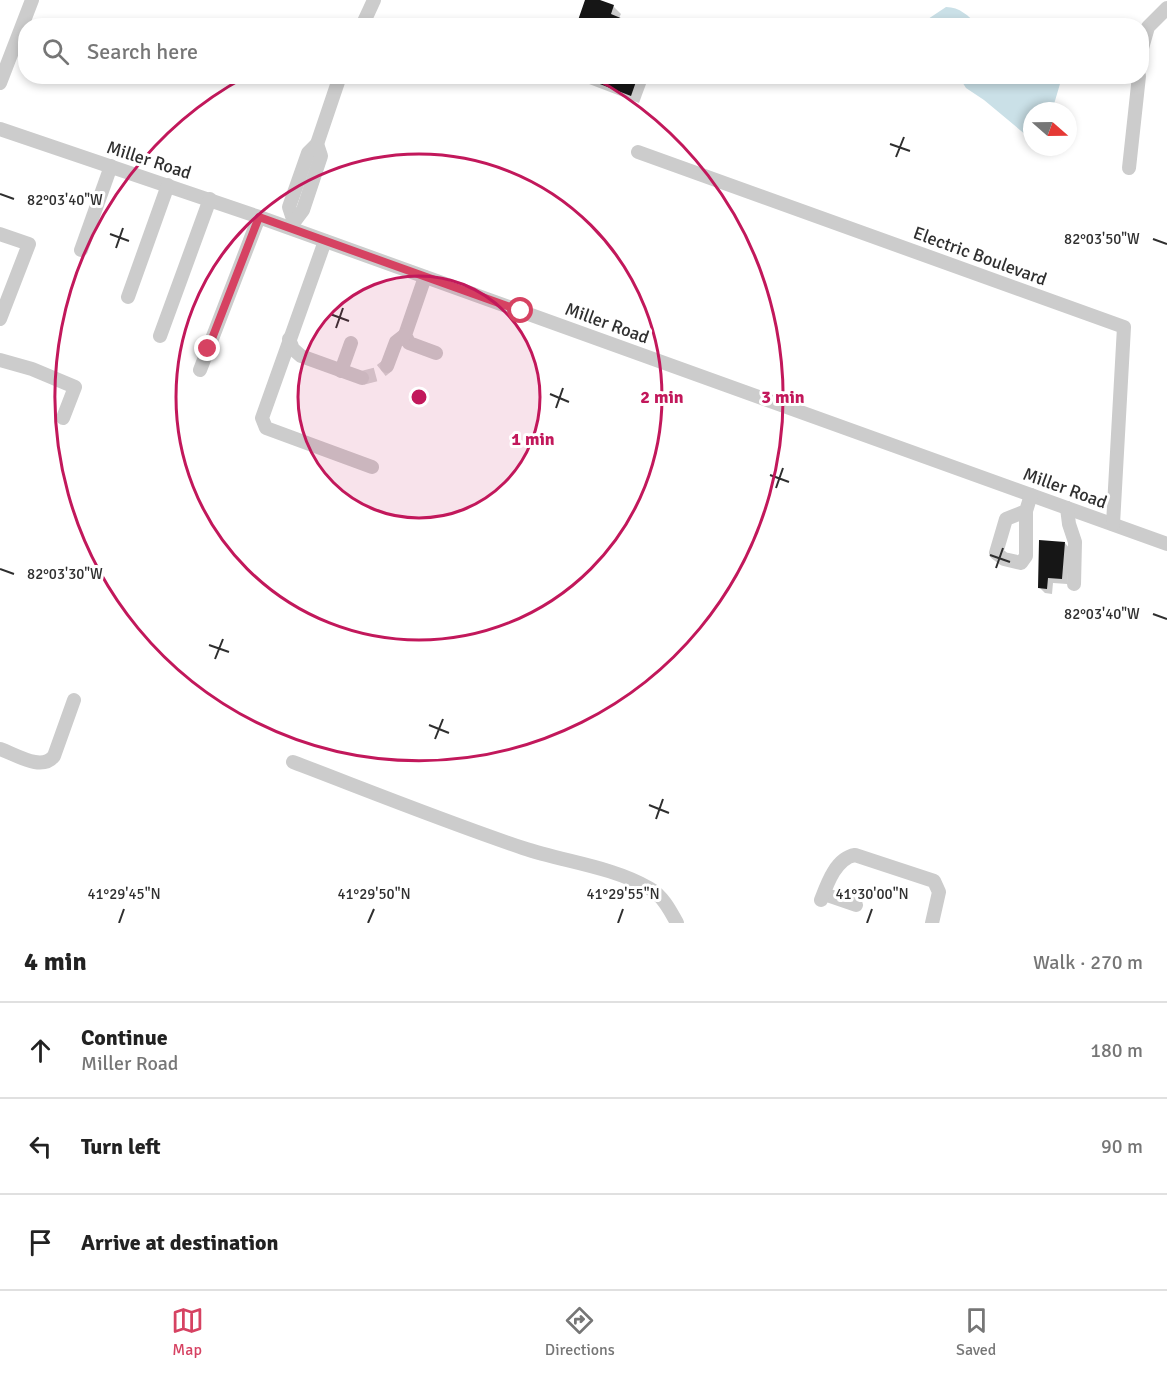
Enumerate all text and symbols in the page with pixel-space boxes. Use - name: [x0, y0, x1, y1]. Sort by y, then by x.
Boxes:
- search box: [18, 18, 1149, 84]
- icon: search: [39, 35, 72, 68]
- text: Search here: [87, 38, 198, 65]
- north arrow: [1023, 102, 1077, 156]
- street label: Miller Road: [104, 136, 194, 184]
- text: 82°03'40"W: [27, 191, 103, 209]
- street label: Electric Boulevard: [910, 222, 1050, 290]
- text: 82°03'50"W: [1064, 230, 1140, 248]
- route start: [507, 297, 533, 323]
- street label: Miller Road: [562, 298, 652, 348]
- route end: [194, 335, 220, 361]
- text: 2 min: [640, 386, 684, 408]
- text: 3 min: [761, 386, 805, 408]
- centre of rings: [409, 387, 429, 407]
- text: 1 min: [511, 428, 555, 450]
- street label: Miller Road: [1020, 463, 1110, 513]
- text: 82°03'30"W: [27, 565, 103, 583]
- text: 82°03'40"W: [1064, 605, 1140, 623]
- text: 41°29'45"N: [87, 885, 161, 903]
- text: 41°29'50"N: [337, 885, 411, 903]
- text: 41°29'55"N: [586, 885, 660, 903]
- text: 41°30'00"N: [835, 885, 909, 903]
- text: 4 min: [24, 946, 87, 978]
- text: Walk · 270 m: [1033, 950, 1143, 975]
- text: Continue: [81, 1024, 168, 1051]
- icon: ahead: [24, 1034, 57, 1067]
- text: 180 m: [1090, 1038, 1143, 1063]
- text: Miller Road: [81, 1051, 178, 1076]
- icon: left: [24, 1130, 57, 1163]
- text: Turn left: [81, 1133, 161, 1160]
- text: 90 m: [1101, 1134, 1143, 1159]
- icon: arrive: [24, 1226, 57, 1259]
- text: Arrive at destination: [81, 1229, 278, 1256]
- tab: Map: [171, 1304, 204, 1360]
- tab: Directions: [545, 1304, 615, 1360]
- tab: Saved: [956, 1304, 996, 1360]

